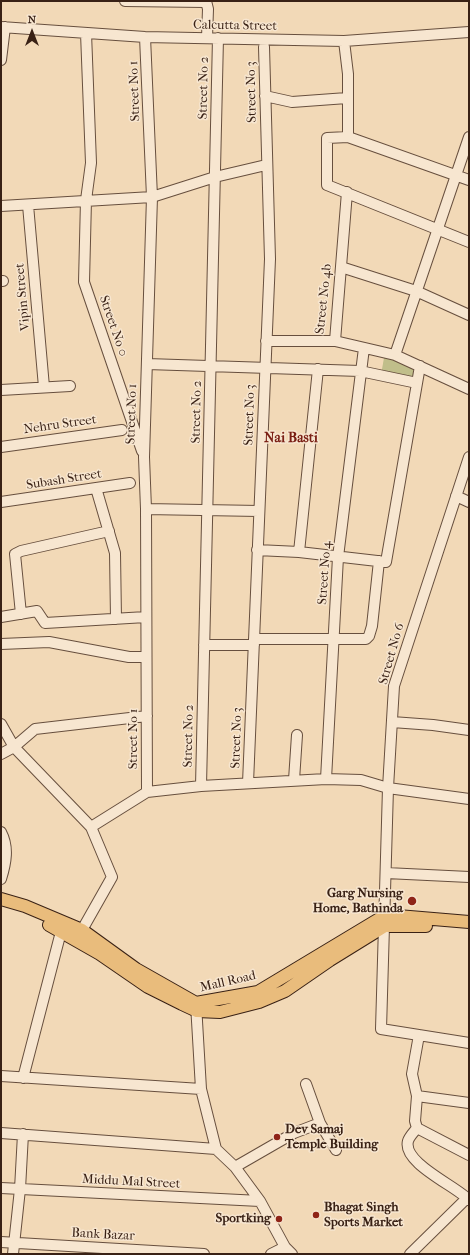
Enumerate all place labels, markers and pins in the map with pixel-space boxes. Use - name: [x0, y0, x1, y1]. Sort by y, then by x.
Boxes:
- place label: Garg Nursing Home, Bathinda: [313, 886, 403, 917]
- marker: Garg Nursing Home, Bathinda: [406, 895, 418, 907]
- place label: Dev Samaj Temple Building: [285, 1122, 378, 1153]
- marker: Dev Samaj Temple Building: [272, 1132, 282, 1142]
- place label: Bhagat Singh Sports Market: [324, 1200, 403, 1231]
- marker: Bhagat Singh Sports Market: [311, 1210, 321, 1220]
- place label: Sportking: [215, 1211, 271, 1227]
- marker: Sportking: [274, 1214, 284, 1224]

